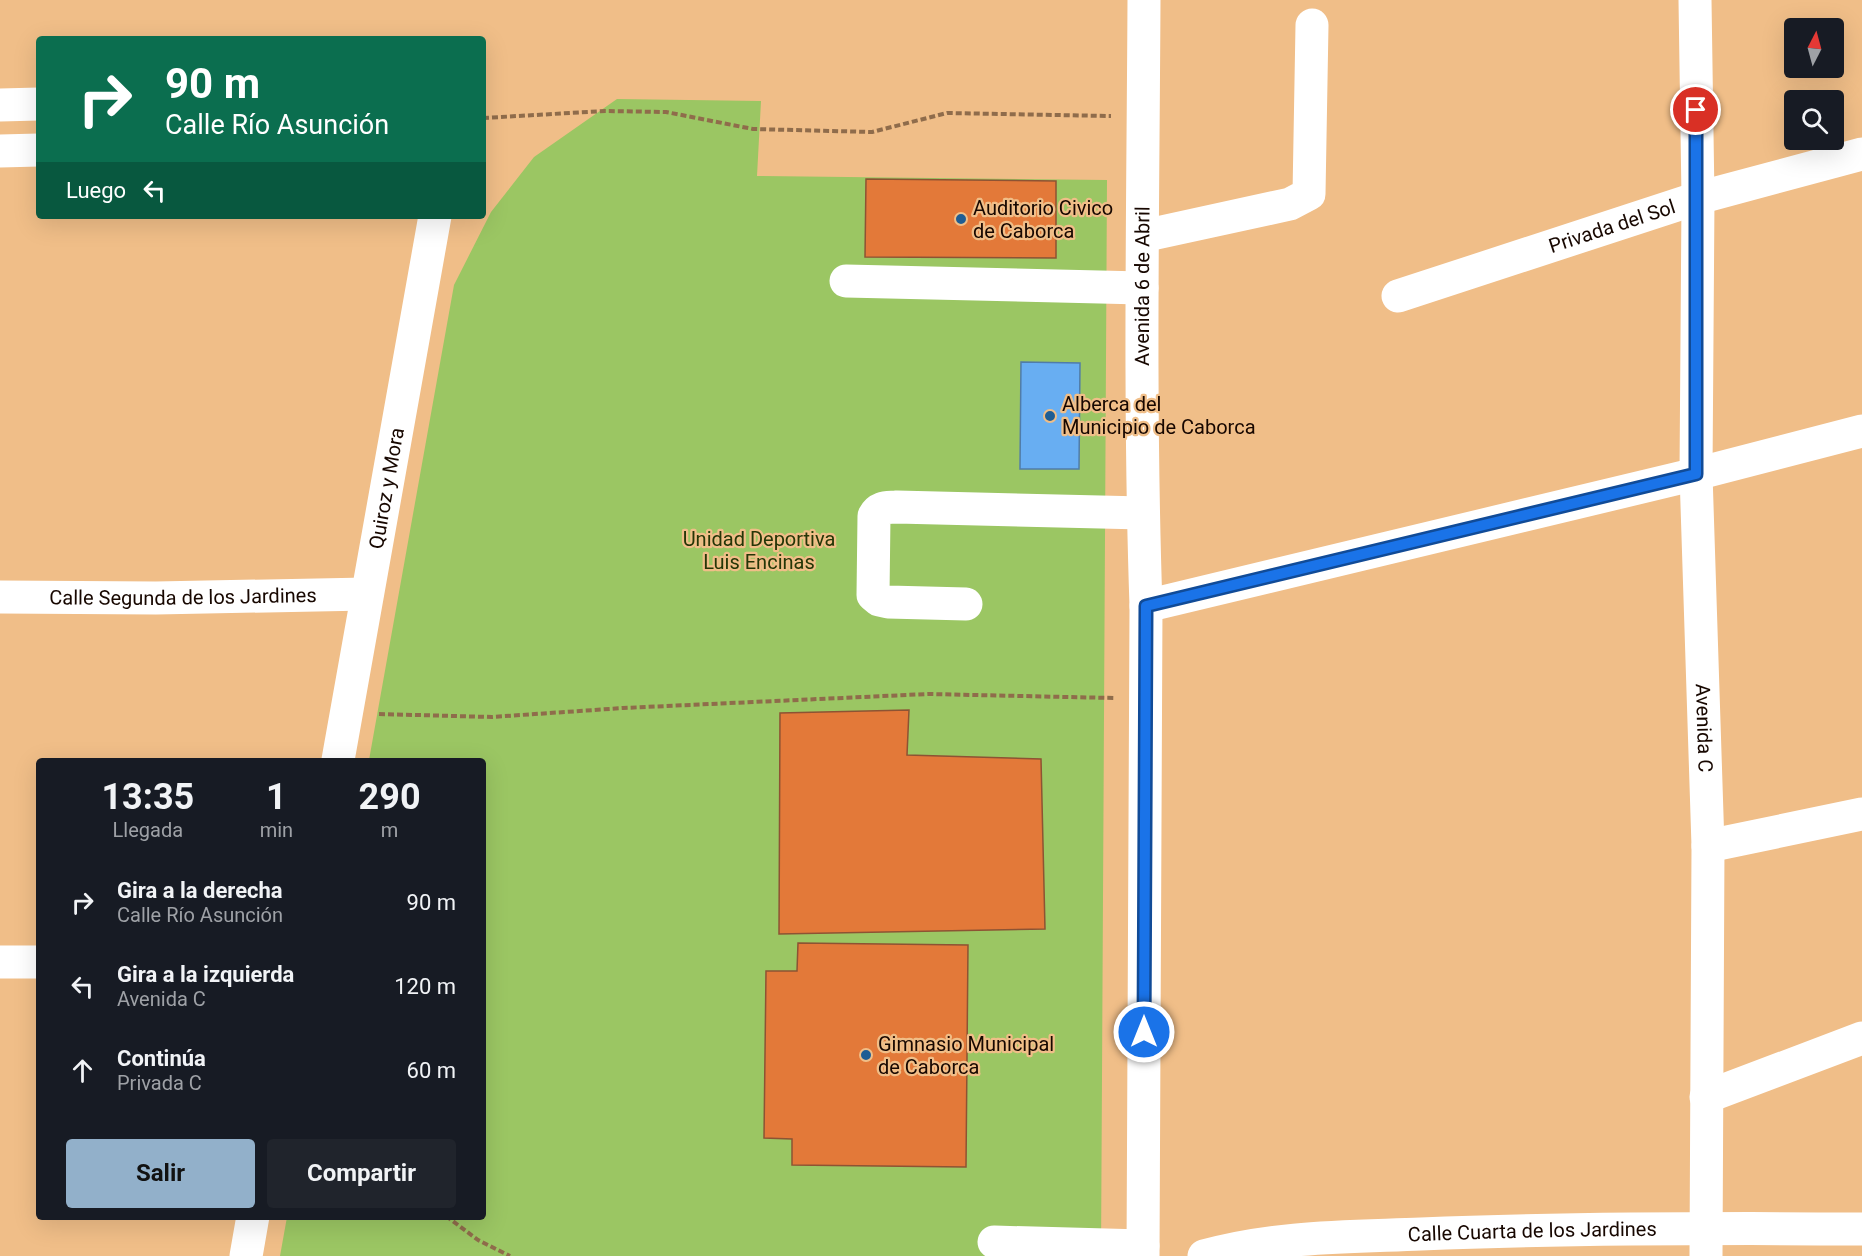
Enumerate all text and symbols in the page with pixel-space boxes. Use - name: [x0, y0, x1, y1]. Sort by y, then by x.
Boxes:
- north arrow: [1784, 18, 1844, 78]
- map controls: [1784, 18, 1844, 150]
- text: 90 m: [165, 59, 260, 108]
- icon: right: [66, 60, 144, 138]
- pin: [1670, 84, 1721, 135]
- button: search: [1784, 90, 1844, 150]
- icon: arrive: [1679, 93, 1712, 126]
- text: Calle Río Asunción: [165, 109, 389, 141]
- icon: left: [138, 174, 171, 207]
- text: Luego: [66, 178, 126, 203]
- street label: Privada del Sol: [1546, 194, 1678, 258]
- place label: Auditorio Civico de Caborca: [973, 196, 1113, 243]
- street label: Avenida 6 de Abril: [1130, 206, 1154, 366]
- marker: Auditorio Civico de Caborca: [954, 212, 968, 226]
- place label: Alberca del Municipio de Caborca: [1062, 392, 1256, 439]
- marker: Alberca del Municipio de Caborca: [1043, 409, 1057, 423]
- street label: Quiroz y Mora: [364, 426, 409, 551]
- park label: Unidad Deportiva Luis Encinas: [683, 527, 835, 574]
- street label: Calle Segunda de los Jardines: [49, 583, 317, 610]
- street label: Avenida C: [1691, 683, 1718, 773]
- text: 13:35: [101, 776, 194, 818]
- text: 1: [266, 776, 287, 818]
- text: 290: [359, 776, 421, 818]
- text: Llegada: [113, 818, 183, 842]
- text: min: [260, 818, 293, 842]
- text: m: [381, 818, 398, 842]
- text: Gira a la derecha: [117, 878, 283, 903]
- icon: right: [66, 886, 99, 919]
- text: 90 m: [407, 890, 456, 915]
- text: Calle Río Asunción: [117, 903, 283, 927]
- text: Gira a la izquierda: [117, 962, 294, 987]
- icon: left: [66, 970, 99, 1003]
- text: 120 m: [394, 974, 456, 999]
- text: Avenida C: [117, 987, 206, 1011]
- position arrow: [1112, 1000, 1176, 1064]
- place label: Gimnasio Municipal de Caborca: [878, 1032, 1054, 1079]
- text: Continúa: [117, 1046, 206, 1071]
- marker: Gimnasio Municipal de Caborca: [859, 1048, 873, 1062]
- icon: ahead: [66, 1054, 99, 1087]
- text: 60 m: [407, 1058, 456, 1083]
- text: Privada C: [117, 1071, 202, 1095]
- button: Salir: [66, 1139, 255, 1208]
- button: Compartir: [267, 1139, 456, 1208]
- street label: Calle Cuarta de los Jardines: [1407, 1217, 1657, 1247]

